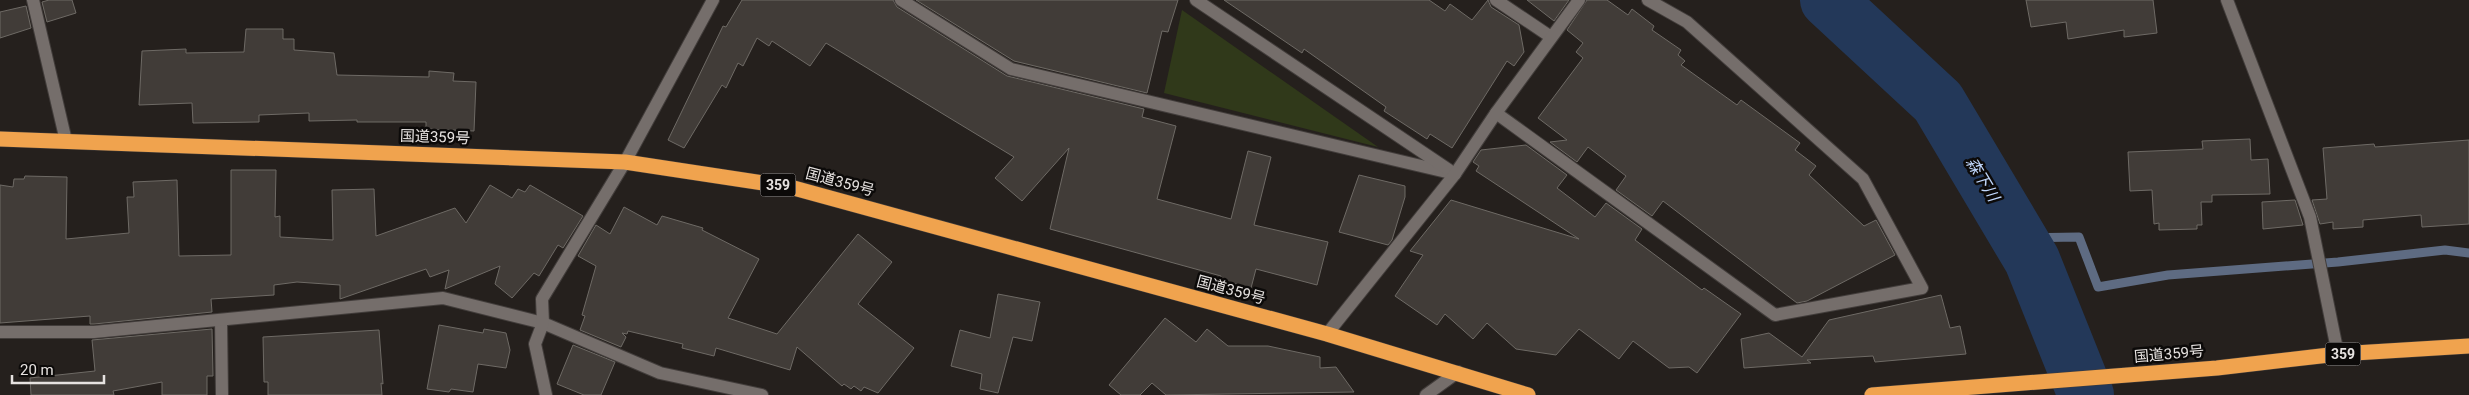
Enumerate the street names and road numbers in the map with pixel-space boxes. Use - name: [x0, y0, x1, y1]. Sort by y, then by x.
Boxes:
- street label: 国道359号: [400, 127, 470, 147]
- street label: 国道359号: [804, 164, 876, 200]
- road number: 359: [760, 174, 796, 196]
- street label: 国道359号: [1195, 272, 1267, 308]
- street label: 国道359号: [2133, 342, 2205, 366]
- road number: 359: [2326, 342, 2360, 366]

